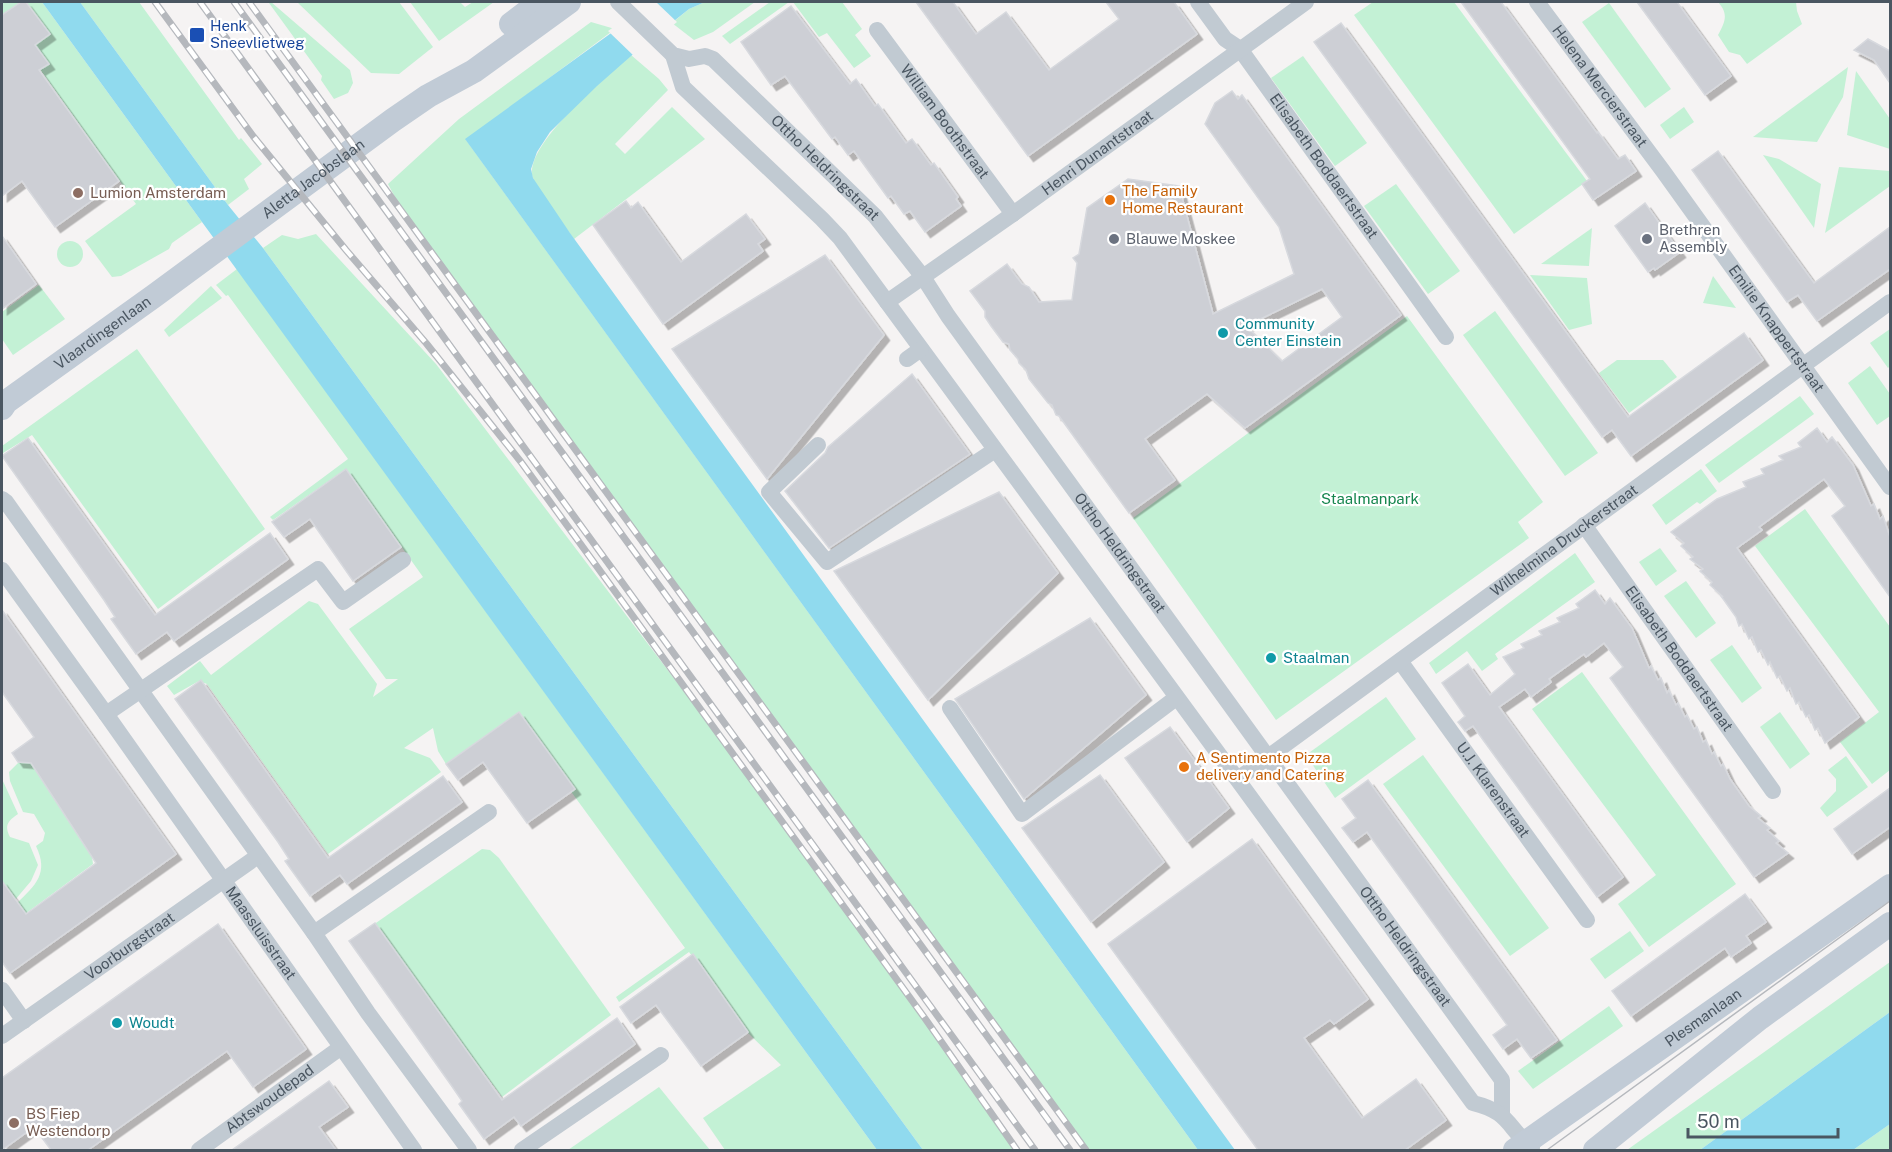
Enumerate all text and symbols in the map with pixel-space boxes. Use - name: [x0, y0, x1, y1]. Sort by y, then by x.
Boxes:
- place label: Henk Sneevlietweg: [210, 17, 305, 51]
- street label: Helena Mercierstraat: [1549, 22, 1651, 150]
- marker: Henk Sneevlietweg: [188, 26, 206, 44]
- street label: William Boothstraat: [897, 61, 993, 182]
- street label: Elisabeth Boddaertstraat: [1267, 90, 1382, 242]
- street label: Henri Dunantstraat: [1038, 106, 1156, 198]
- street label: Ottho Heldringstraat: [768, 111, 883, 224]
- street label: Aletta Jacobslaan: [258, 135, 367, 222]
- place label: The Family Home Restaurant: [1122, 182, 1244, 216]
- place label: Lumion Amsterdam: [90, 184, 226, 201]
- marker: Lumion Amsterdam: [71, 186, 85, 200]
- marker: The Family Home Restaurant: [1103, 193, 1117, 207]
- place label: Brethren Assembly: [1659, 221, 1727, 255]
- place label: Blauwe Moskee: [1126, 230, 1235, 247]
- marker: Blauwe Moskee: [1107, 232, 1121, 246]
- marker: Brethren Assembly: [1640, 232, 1654, 246]
- street label: Emilie Knappertstraat: [1725, 262, 1828, 395]
- street label: Vlaardingenlaan: [51, 292, 154, 373]
- place label: Community Center Einstein: [1235, 315, 1341, 349]
- marker: Community Center Einstein: [1216, 326, 1230, 340]
- street label: Wilhelmina Druckerstraat: [1487, 481, 1641, 599]
- street label: Ottho Heldringstraat: [1071, 489, 1170, 616]
- park label: Staalmanpark: [1321, 490, 1419, 507]
- street label: Elisabeth Boddaertstraat: [1622, 582, 1737, 734]
- place label: Staalman: [1283, 649, 1349, 666]
- marker: Staalman: [1264, 651, 1278, 665]
- street label: U.J. Klarenstraat: [1453, 739, 1534, 841]
- place label: A Sentimento Pizza delivery and Catering: [1196, 749, 1345, 783]
- marker: A Sentimento Pizza delivery and Catering: [1177, 760, 1191, 774]
- street label: Maassluisstraat: [222, 883, 300, 983]
- street label: Ottho Heldringstraat: [1356, 883, 1455, 1010]
- street label: Voorburgstraat: [81, 908, 178, 983]
- street label: Plesmanlaan: [1661, 985, 1744, 1050]
- place label: Woudt: [129, 1014, 175, 1031]
- marker: Woudt: [110, 1016, 124, 1030]
- street label: Abtswoudepad: [222, 1061, 317, 1136]
- scale bar: [1688, 1101, 1838, 1139]
- place label: BS Fiep Westendorp: [26, 1105, 111, 1139]
- text: 50 m: [1697, 1111, 1740, 1132]
- marker: BS Fiep Westendorp: [7, 1116, 21, 1130]

